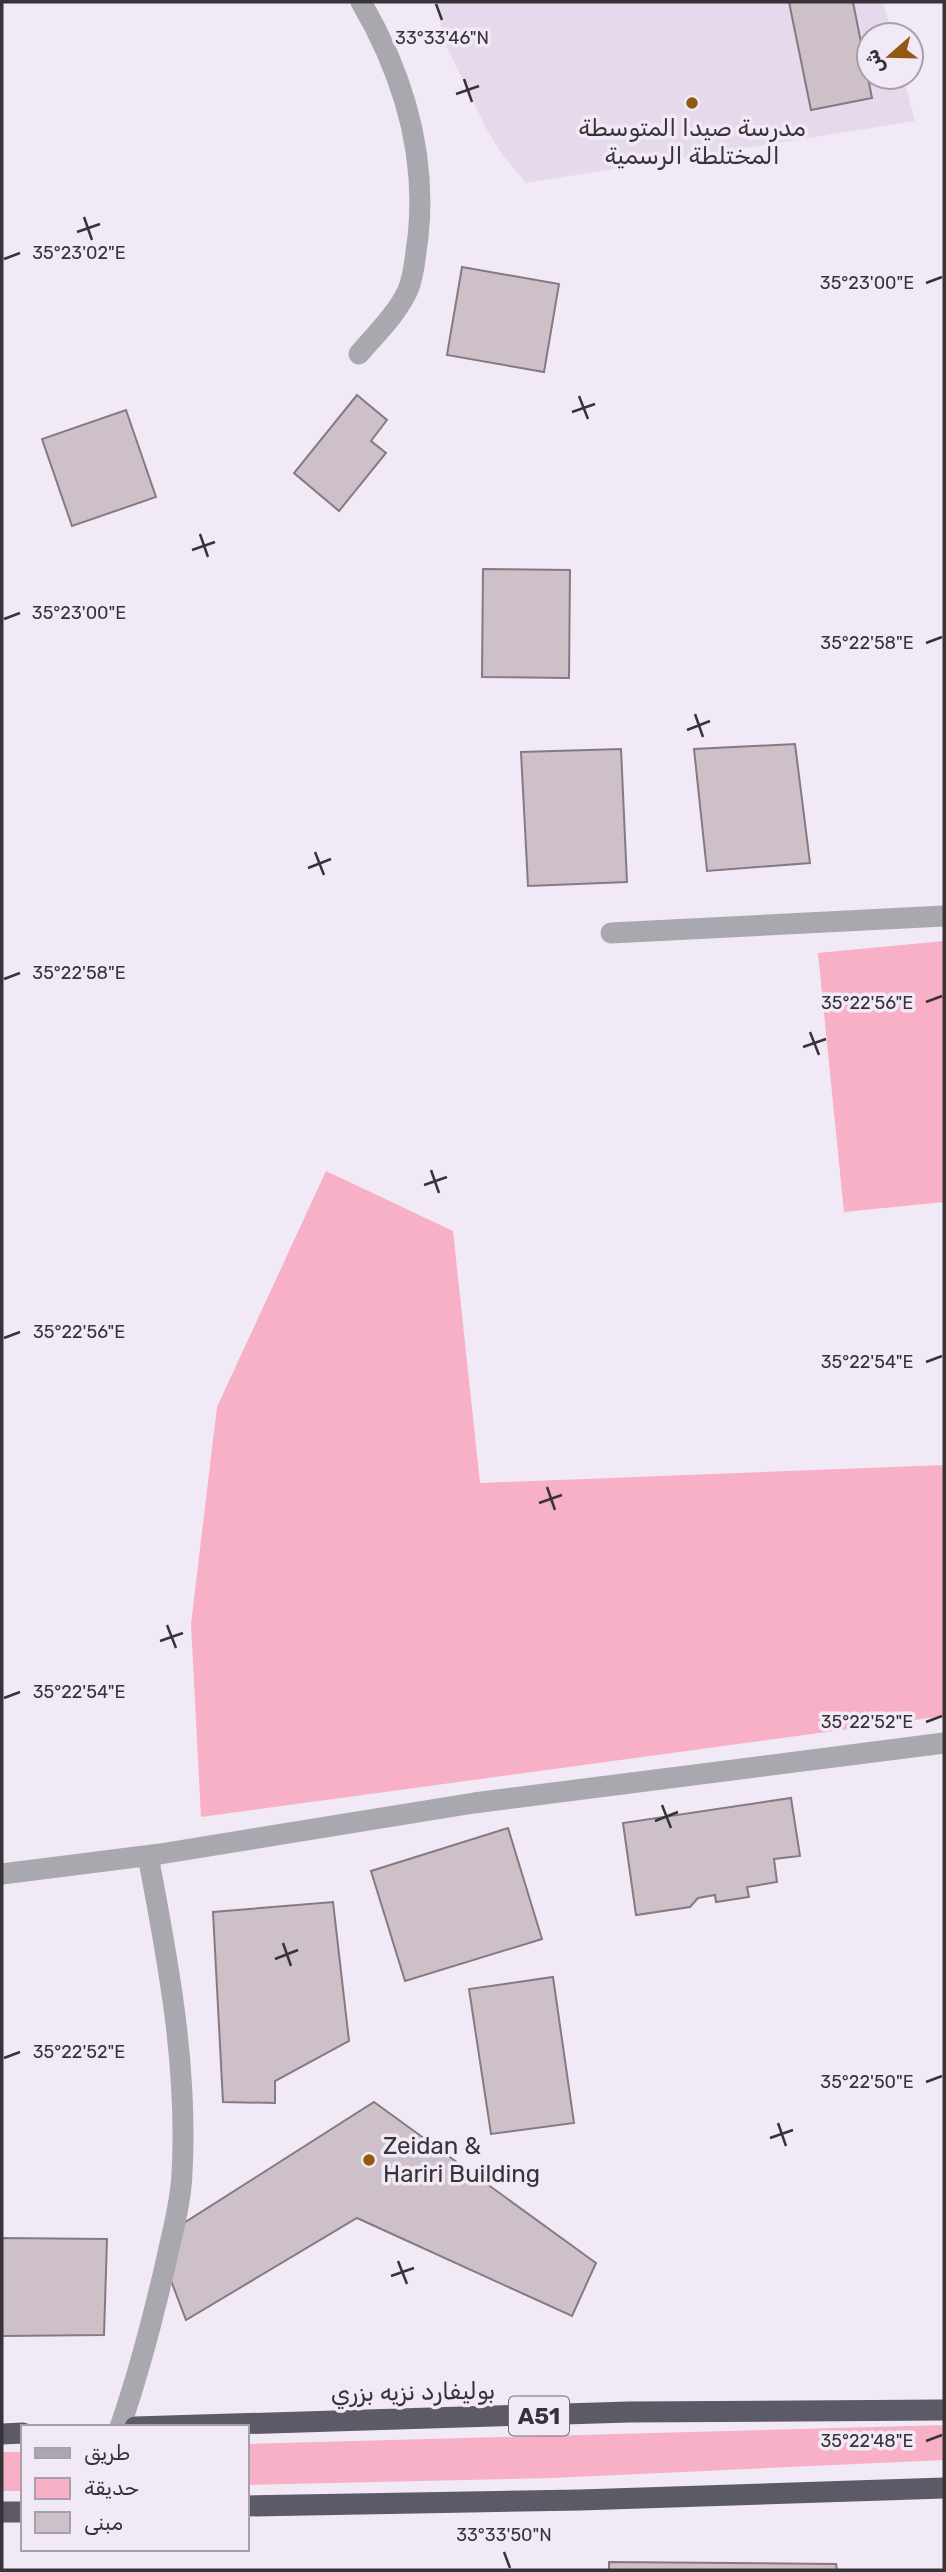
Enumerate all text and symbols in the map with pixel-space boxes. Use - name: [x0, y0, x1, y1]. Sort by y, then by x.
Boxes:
- north arrow: [855, 21, 925, 91]
- text: 33°33'46"N: [395, 27, 489, 49]
- text: ش: [860, 46, 889, 77]
- marker: مدرسة صيدا المتوسطة المختلطة الرسمية: [684, 95, 700, 111]
- place label: مدرسة صيدا المتوسطة المختلطة الرسمية: [578, 114, 806, 170]
- text: 35°23'02"E: [32, 242, 126, 264]
- text: 35°23'00"E: [820, 272, 914, 294]
- text: 35°23'00"E: [32, 602, 126, 624]
- text: 35°22'58"E: [820, 632, 914, 654]
- text: 35°22'58"E: [32, 962, 126, 984]
- text: 35°22'56"E: [821, 992, 913, 1014]
- text: 35°22'56"E: [33, 1321, 125, 1343]
- text: 35°22'54"E: [821, 1351, 913, 1373]
- text: 35°22'54"E: [33, 1681, 125, 1703]
- text: 35°22'52"E: [821, 1711, 913, 1733]
- text: 35°22'52"E: [33, 2041, 125, 2063]
- text: 35°22'50"E: [820, 2071, 914, 2093]
- place label: Zeidan & Hariri Building: [383, 2132, 540, 2188]
- marker: Zeidan & Hariri Building: [361, 2152, 377, 2168]
- street label: بوليفارد نزيه بزري: [330, 2377, 496, 2410]
- road number: A51: [509, 2396, 569, 2436]
- legend: [21, 2425, 248, 2551]
- text: 35°22'48"E: [821, 2430, 913, 2452]
- text: طريق: [84, 2440, 130, 2465]
- text: حديقة: [84, 2475, 139, 2500]
- text: مبنى: [84, 2510, 123, 2535]
- text: 33°33'50"N: [456, 2524, 552, 2546]

